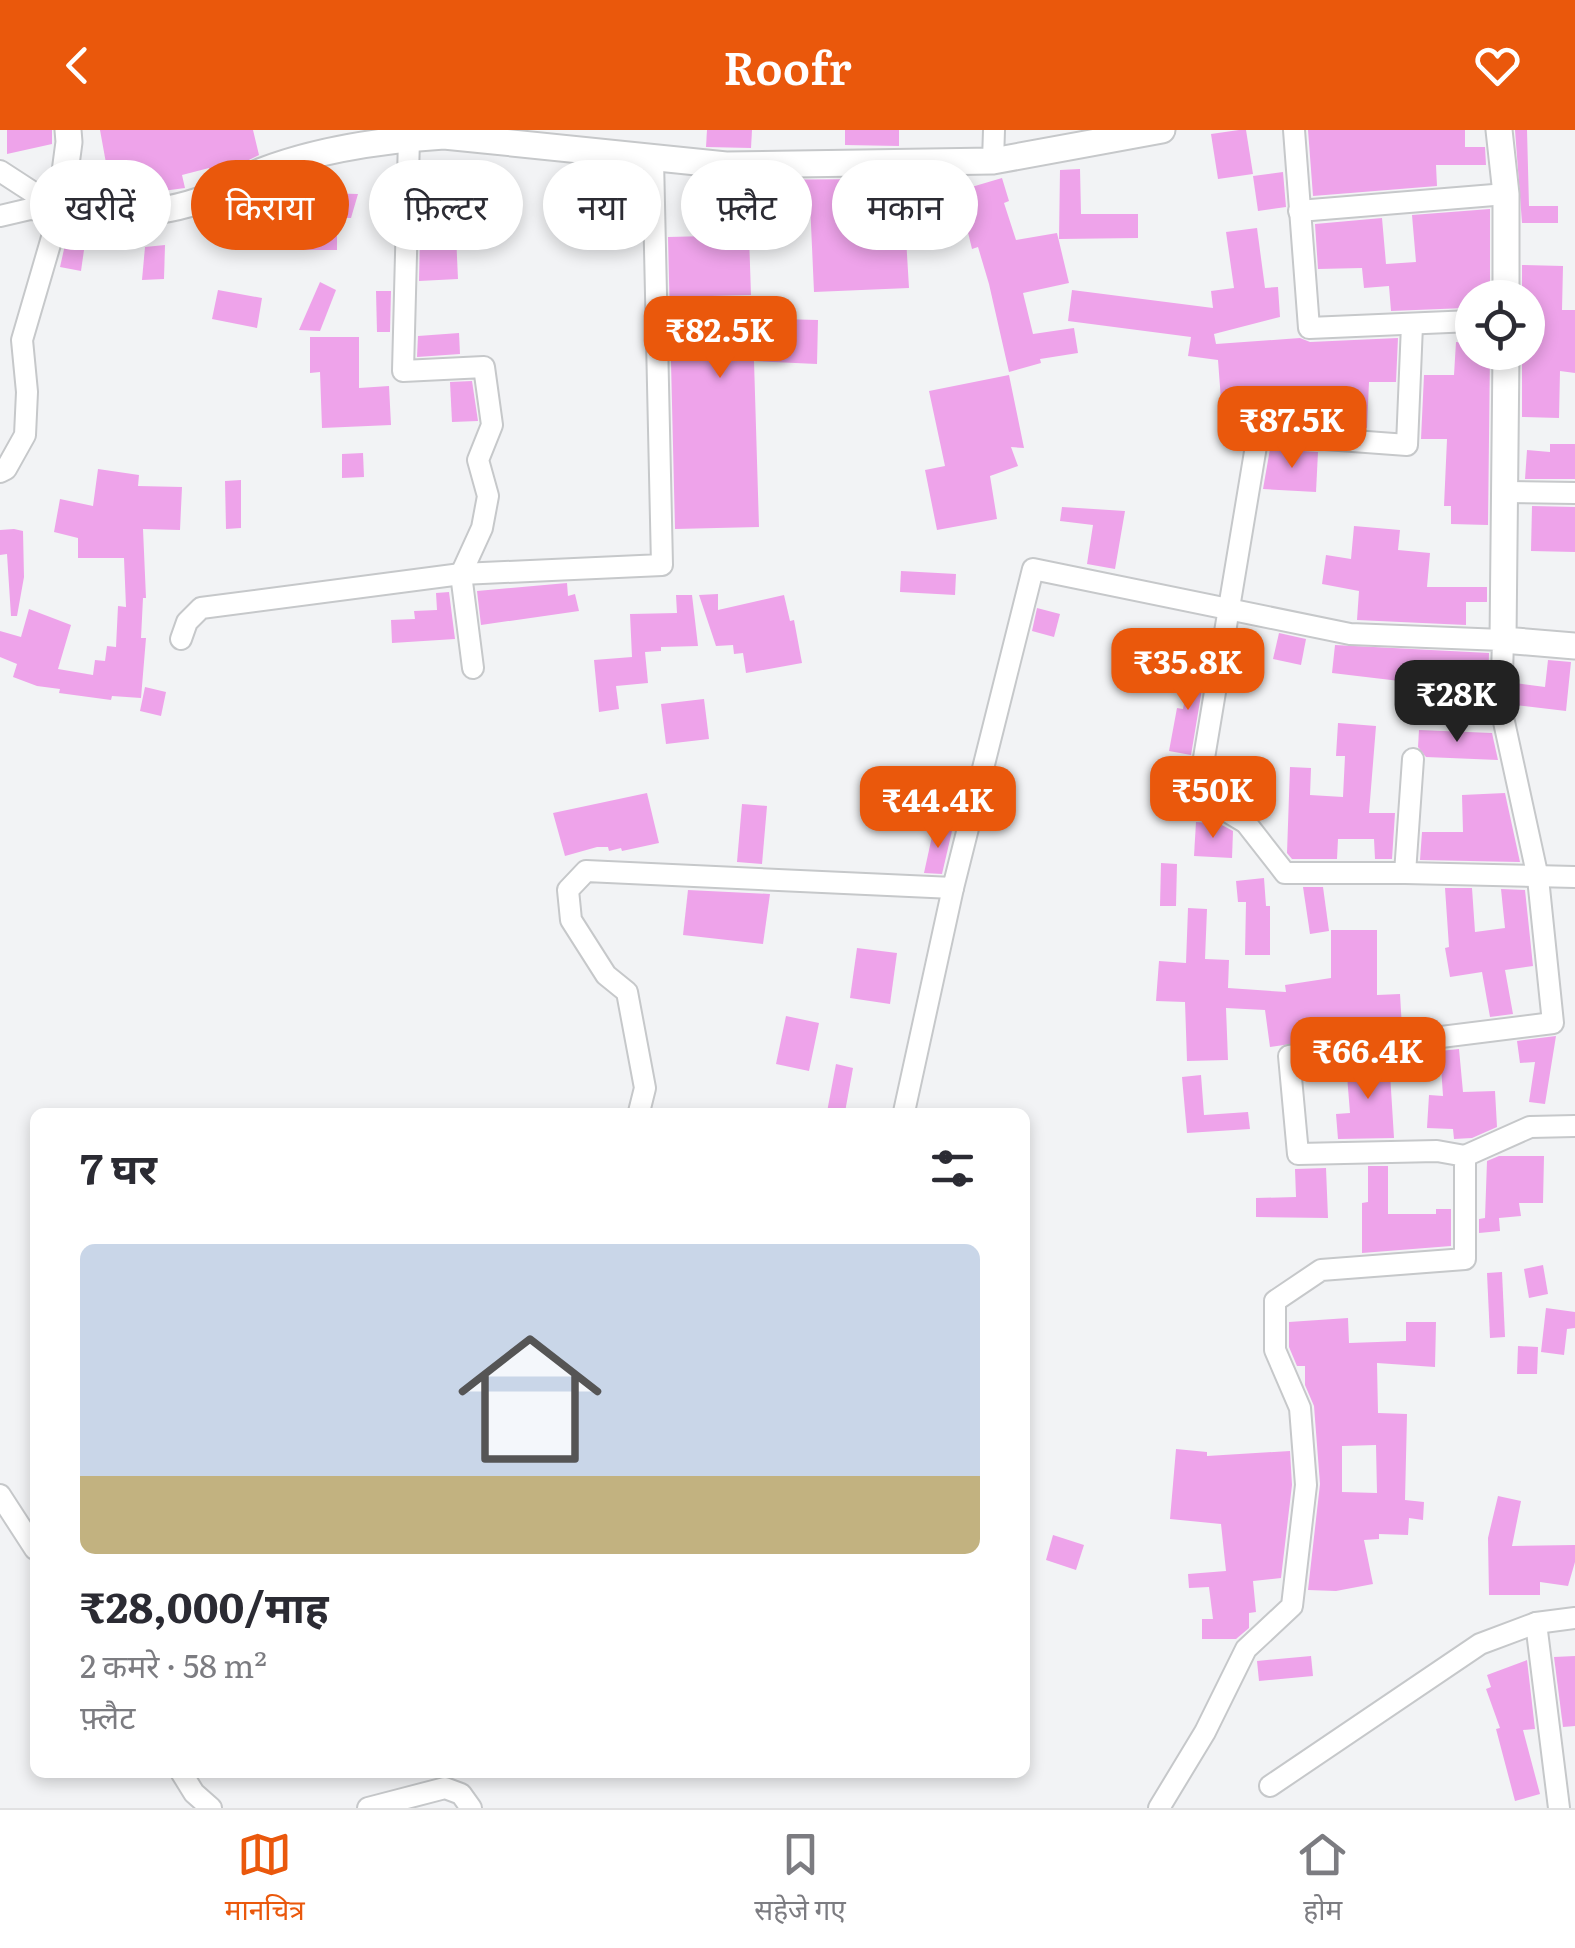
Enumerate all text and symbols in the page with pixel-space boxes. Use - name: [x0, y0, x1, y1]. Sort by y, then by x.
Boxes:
- text: Roofr: [723, 32, 852, 99]
- icon: back: [50, 38, 105, 93]
- icon: heart: [1470, 38, 1525, 93]
- chip: खरीदें: [30, 160, 171, 250]
- chip: किराया: [191, 160, 349, 250]
- chip: फ़िल्टर: [369, 160, 523, 250]
- chip: नया: [543, 160, 661, 250]
- chip: फ़्लैट: [681, 160, 812, 250]
- chip: मकान: [832, 160, 978, 250]
- map controls: [1455, 280, 1545, 370]
- button: locate: [1455, 280, 1545, 370]
- pin: ₹82.5K: [639, 296, 801, 381]
- text: ₹82.5K: [666, 304, 774, 352]
- pin: ₹87.5K: [1211, 386, 1373, 471]
- text: ₹87.5K: [1239, 394, 1345, 442]
- pin: ₹35.8K: [1107, 628, 1269, 713]
- text: ₹35.8K: [1133, 636, 1243, 684]
- pin: ₹28K: [1398, 660, 1516, 745]
- text: ₹28K: [1417, 668, 1497, 716]
- pin: ₹50K: [1154, 756, 1272, 841]
- text: ₹50K: [1172, 764, 1254, 812]
- pin: ₹44.4K: [857, 766, 1019, 851]
- text: ₹44.4K: [882, 774, 994, 822]
- pin: ₹66.4K: [1287, 1017, 1449, 1102]
- text: ₹66.4K: [1312, 1025, 1424, 1073]
- text: 7 घर: [80, 1135, 157, 1197]
- icon: filters: [925, 1141, 980, 1196]
- icon: home: [440, 1309, 620, 1489]
- text: ₹28,000/माह: [80, 1574, 329, 1636]
- text: 2 कमरे · 58 m²: [80, 1640, 267, 1688]
- text: फ़्लैट: [80, 1691, 135, 1739]
- tab: मानचित्र: [225, 1827, 305, 1931]
- tab: सहेजे गए: [754, 1827, 846, 1931]
- tab: होम: [1295, 1827, 1350, 1931]

